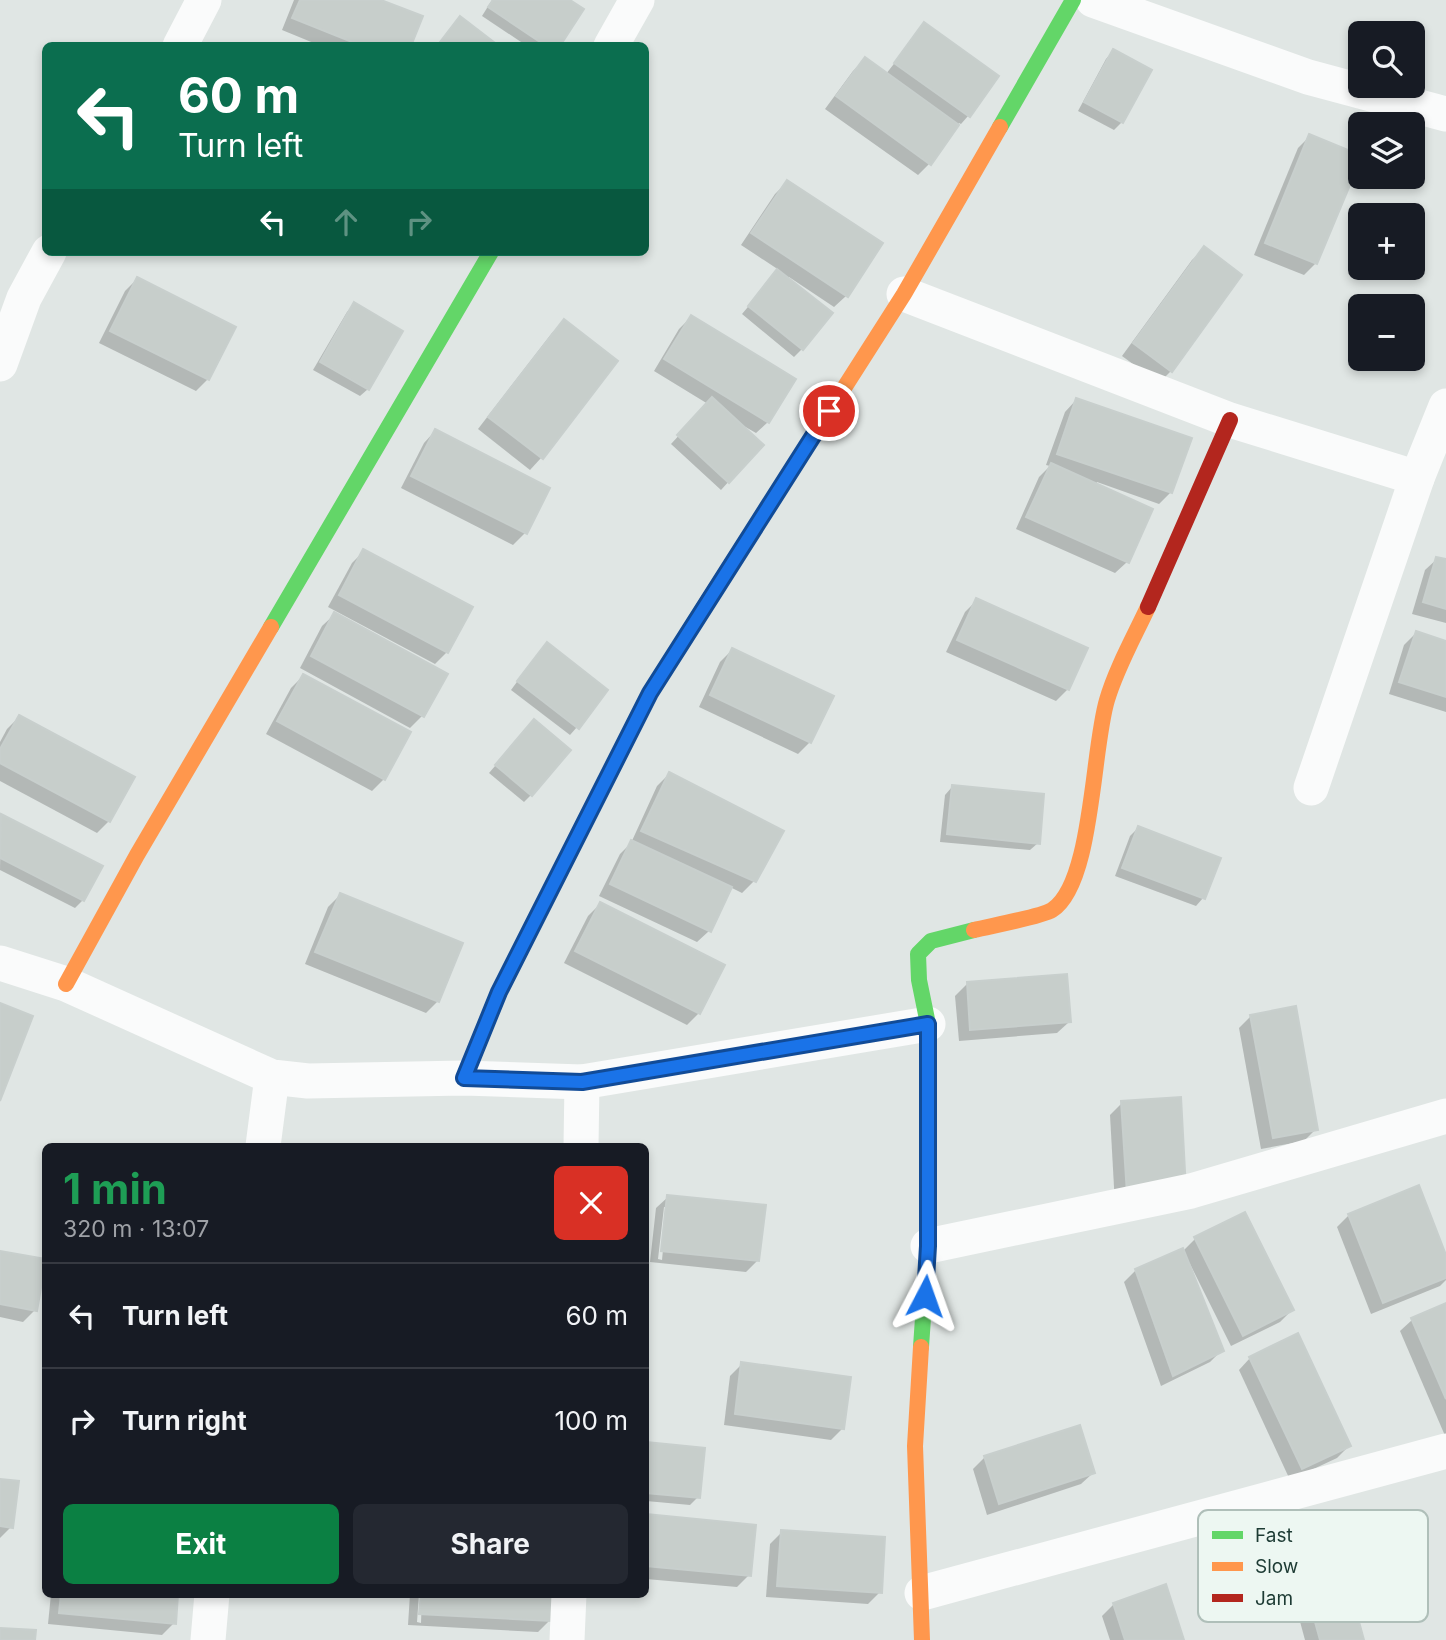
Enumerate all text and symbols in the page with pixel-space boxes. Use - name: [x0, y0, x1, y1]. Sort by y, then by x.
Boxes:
- map controls: [1348, 21, 1425, 371]
- button: search: [1348, 21, 1425, 98]
- text: 60 m: [178, 66, 299, 125]
- icon: left: [63, 70, 154, 161]
- button: layers: [1348, 112, 1425, 189]
- text: Turn left: [178, 126, 303, 165]
- icon: left: [254, 203, 292, 241]
- icon: ahead: [327, 203, 365, 241]
- icon: right: [400, 203, 438, 241]
- button: +: [1348, 203, 1425, 280]
- button: −: [1348, 294, 1425, 371]
- pin: [799, 381, 859, 441]
- icon: arrive: [810, 392, 848, 430]
- text: 1 min: [63, 1163, 167, 1214]
- button: close: [554, 1166, 628, 1240]
- text: 320 m · 13:07: [63, 1215, 209, 1243]
- position arrow: [888, 1259, 962, 1333]
- icon: left: [63, 1297, 101, 1335]
- text: Turn left: [122, 1300, 228, 1331]
- text: 60 m: [565, 1300, 628, 1331]
- icon: right: [63, 1402, 101, 1440]
- text: Turn right: [122, 1405, 247, 1436]
- text: 100 m: [555, 1405, 628, 1436]
- button: Exit: [63, 1504, 339, 1584]
- button: Share: [353, 1504, 628, 1584]
- legend: [1198, 1510, 1428, 1622]
- text: Fast: [1255, 1524, 1293, 1547]
- text: Slow: [1255, 1555, 1298, 1578]
- text: Jam: [1255, 1587, 1293, 1610]

